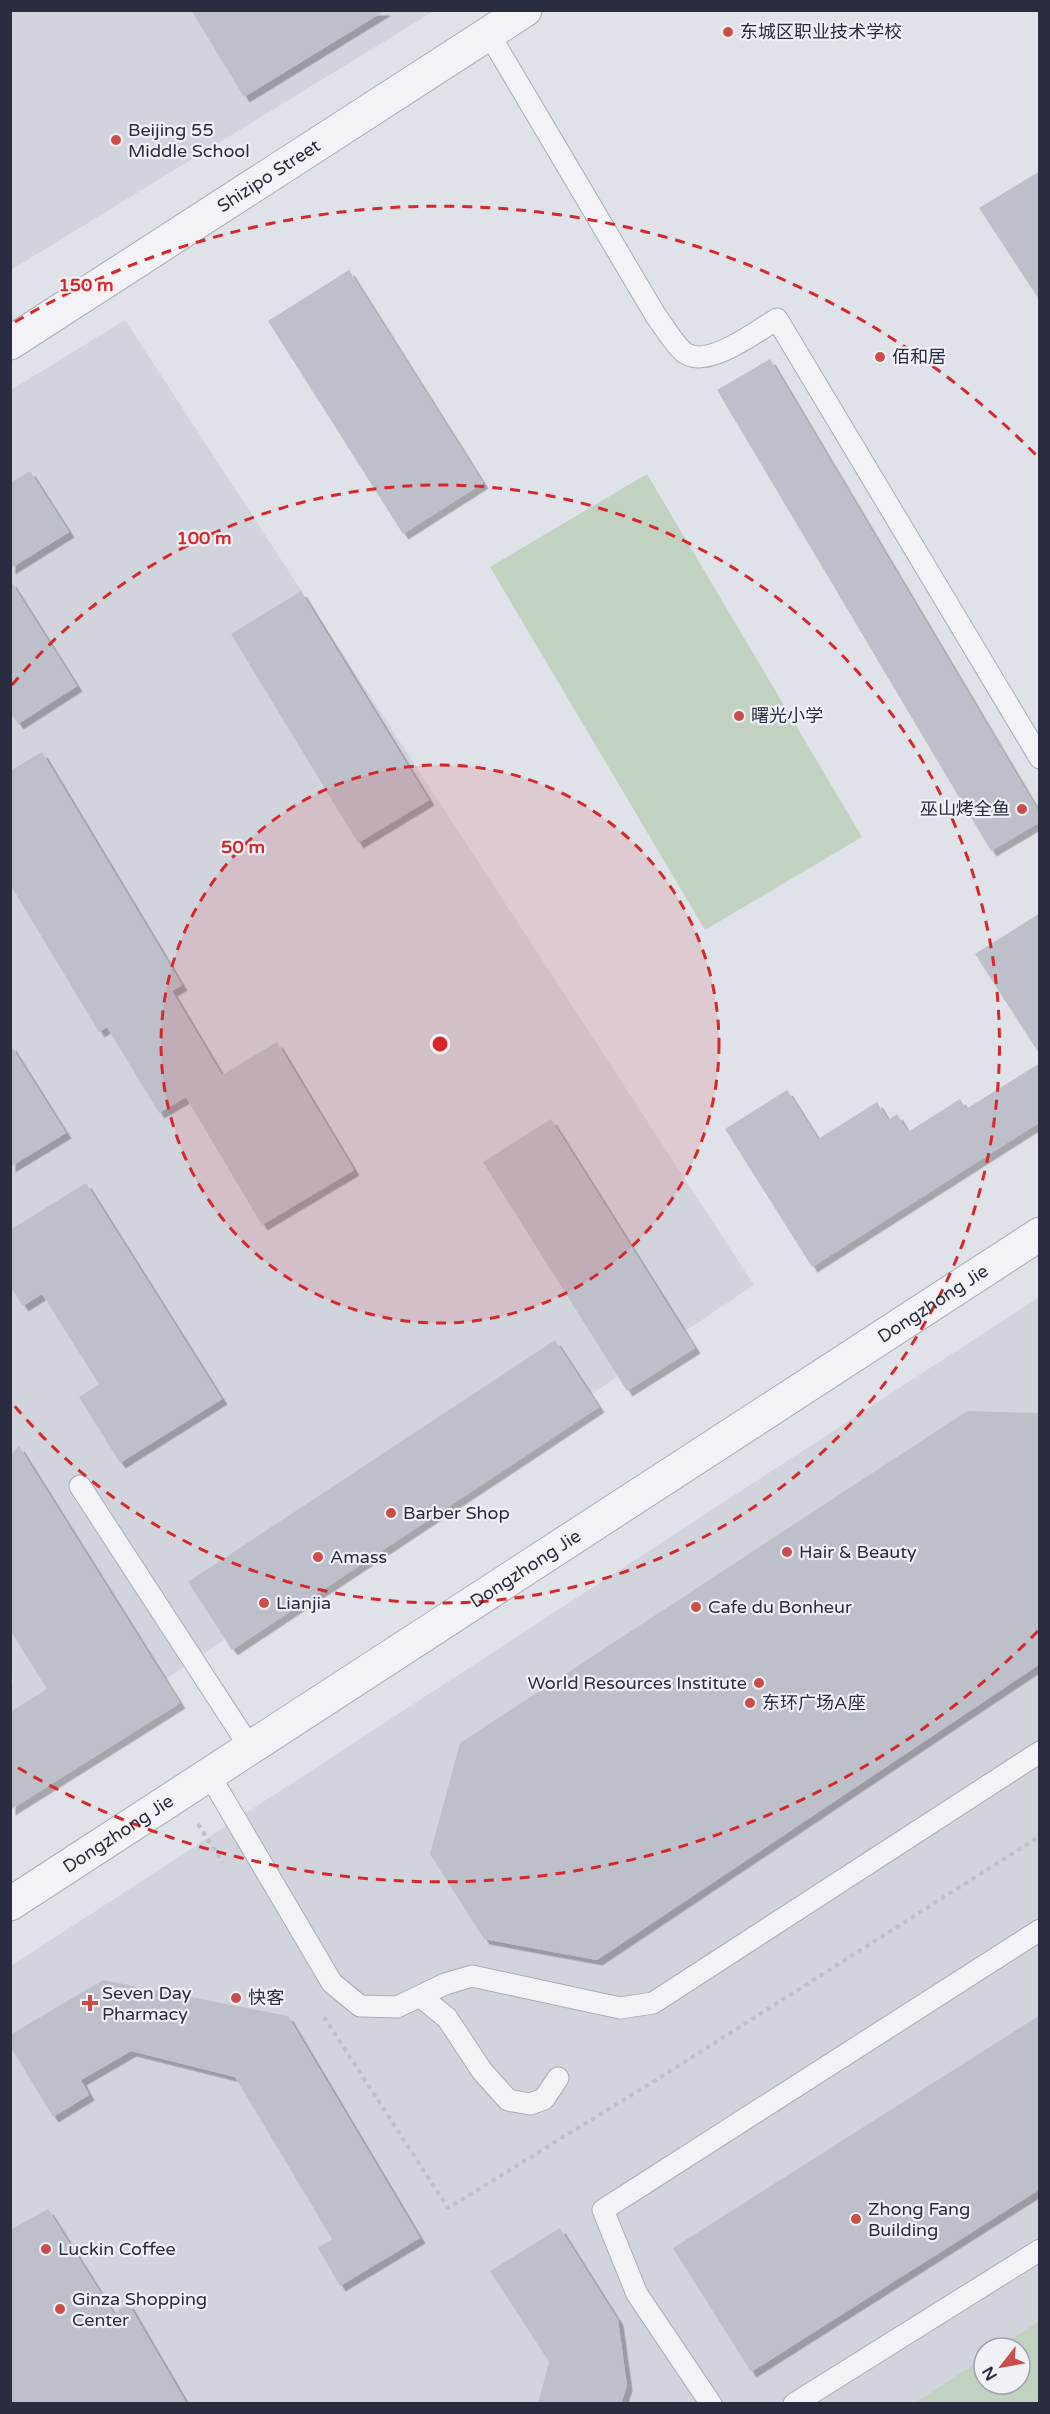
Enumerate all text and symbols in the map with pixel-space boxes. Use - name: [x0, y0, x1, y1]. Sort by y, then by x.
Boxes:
- place label: 东城区职业技术学校: [740, 21, 902, 43]
- marker: 东城区职业技术学校: [721, 25, 735, 39]
- place label: Beijing 55 Middle School: [128, 119, 250, 162]
- marker: Beijing 55 Middle School: [109, 133, 123, 147]
- street label: Shizipo Street: [213, 134, 324, 217]
- text: 150 m: [58, 274, 114, 296]
- place label: 佰和居: [892, 346, 946, 368]
- marker: 佰和居: [873, 350, 887, 364]
- text: 100 m: [176, 527, 232, 549]
- place label: 曙光小学: [751, 705, 823, 727]
- marker: 曙光小学: [732, 709, 746, 723]
- place label: 巫山烤全鱼: [920, 798, 1010, 820]
- marker: 巫山烤全鱼: [1015, 802, 1029, 816]
- text: 50 m: [221, 836, 265, 858]
- centre of rings: [430, 1034, 450, 1054]
- street label: Dongzhong Jie: [874, 1260, 992, 1348]
- place label: Barber Shop: [403, 1502, 510, 1524]
- marker: Barber Shop: [384, 1506, 398, 1520]
- street label: Dongzhong Jie: [466, 1525, 585, 1613]
- place label: Hair & Beauty: [799, 1541, 917, 1563]
- marker: Hair & Beauty: [780, 1545, 794, 1559]
- place label: Amass: [330, 1546, 387, 1568]
- marker: Amass: [311, 1550, 325, 1564]
- place label: Lianjia: [276, 1592, 331, 1614]
- marker: Lianjia: [257, 1596, 271, 1610]
- place label: Cafe du Bonheur: [708, 1596, 852, 1618]
- marker: Cafe du Bonheur: [689, 1600, 703, 1614]
- place label: World Resources Institute: [527, 1672, 747, 1694]
- marker: World Resources Institute: [752, 1676, 766, 1690]
- place label: 东环广场A座: [762, 1692, 865, 1714]
- marker: 东环广场A座: [743, 1696, 757, 1710]
- street label: Dongzhong Jie: [59, 1790, 178, 1878]
- place label: Seven Day Pharmacy: [102, 1982, 192, 2025]
- place label: 快客: [248, 1987, 284, 2009]
- marker: 快客: [229, 1991, 243, 2005]
- marker: Seven Day Pharmacy: [83, 1996, 97, 2010]
- place label: Zhong Fang Building: [868, 2198, 970, 2241]
- marker: Zhong Fang Building: [849, 2212, 863, 2226]
- place label: Luckin Coffee: [58, 2238, 176, 2260]
- marker: Luckin Coffee: [39, 2242, 53, 2256]
- place label: Ginza Shopping Center: [72, 2288, 207, 2331]
- marker: Ginza Shopping Center: [53, 2302, 67, 2316]
- north arrow: [972, 2336, 1032, 2396]
- text: N: [978, 2363, 1002, 2384]

